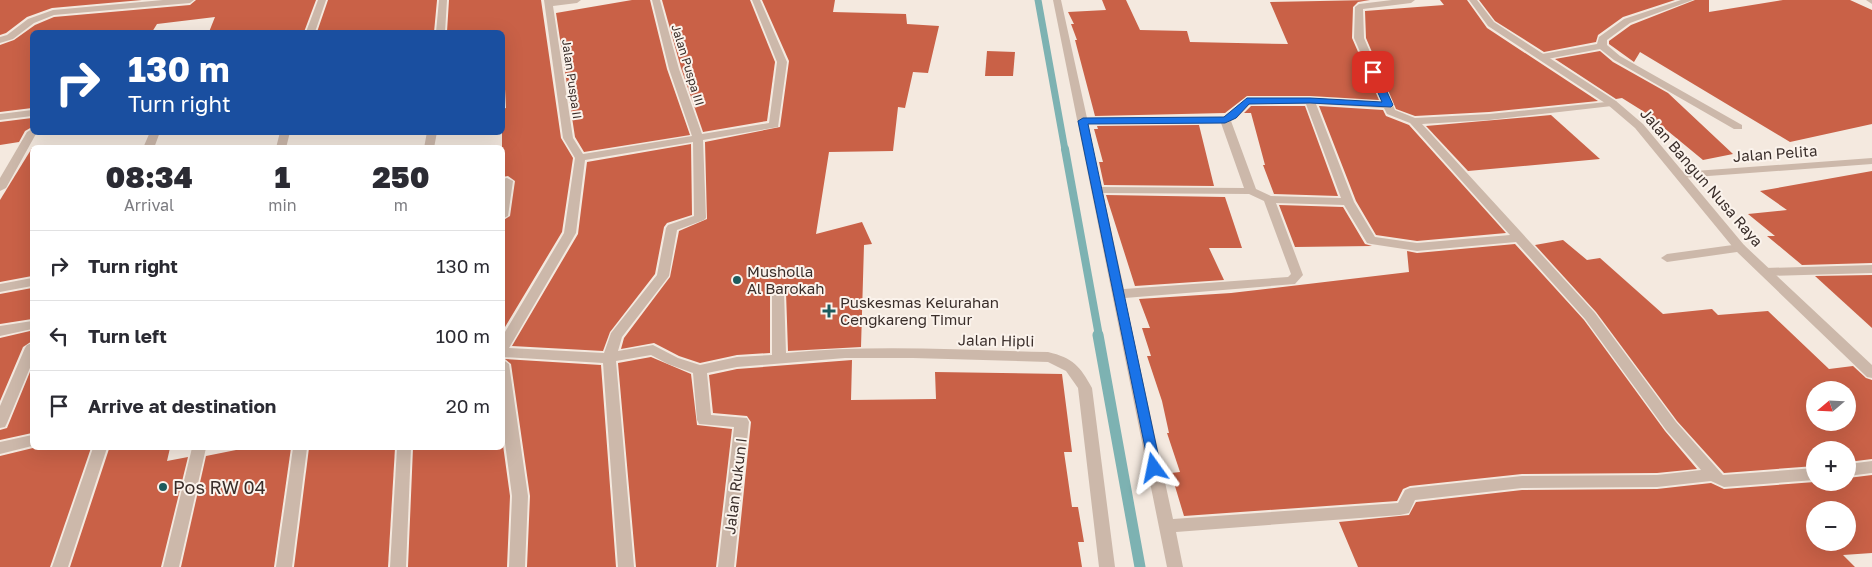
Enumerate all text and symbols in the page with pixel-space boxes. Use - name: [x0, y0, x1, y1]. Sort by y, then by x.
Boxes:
- street label: Jalan Puspa III: [668, 22, 708, 108]
- street label: Jalan Puspa II: [559, 38, 585, 120]
- text: 130 m: [128, 48, 230, 90]
- icon: right: [45, 50, 110, 115]
- pin: [1352, 51, 1394, 93]
- icon: arrive: [1359, 58, 1387, 86]
- text: Turn right: [128, 90, 231, 117]
- street label: Jalan Bangun Nusa Raya: [1637, 104, 1767, 250]
- street label: Jalan Pelita: [1732, 141, 1818, 165]
- text: 08:34: [106, 159, 193, 195]
- text: 1: [275, 159, 290, 195]
- text: 250: [372, 159, 429, 195]
- text: Arrival: [124, 195, 174, 215]
- text: min: [268, 195, 297, 215]
- text: m: [394, 195, 408, 215]
- icon: right: [45, 252, 73, 280]
- text: Turn right: [88, 254, 178, 277]
- text: 130 m: [436, 254, 490, 277]
- place label: Musholla Al Barokah: [747, 262, 825, 297]
- marker: Musholla Al Barokah: [731, 274, 743, 286]
- place label: Puskesmas Kelurahan Cengkareng Timur: [840, 293, 999, 328]
- marker: Puskesmas Kelurahan Cengkareng Timur: [822, 304, 836, 318]
- icon: left: [45, 322, 73, 350]
- text: Turn left: [88, 324, 167, 347]
- text: 100 m: [436, 324, 490, 347]
- street label: Jalan Hipli: [958, 330, 1034, 350]
- north arrow: [1806, 381, 1856, 431]
- map controls: [1806, 381, 1856, 551]
- icon: arrive: [45, 392, 73, 420]
- text: Arrive at destination: [88, 394, 276, 417]
- text: 20 m: [446, 394, 490, 417]
- street label: Jalan Rukun I: [720, 437, 750, 535]
- position arrow: [1127, 441, 1179, 493]
- button: +: [1806, 441, 1856, 491]
- place label: Pos RW 04: [173, 476, 266, 498]
- marker: Pos RW 04: [157, 481, 169, 493]
- button: −: [1806, 501, 1856, 551]

